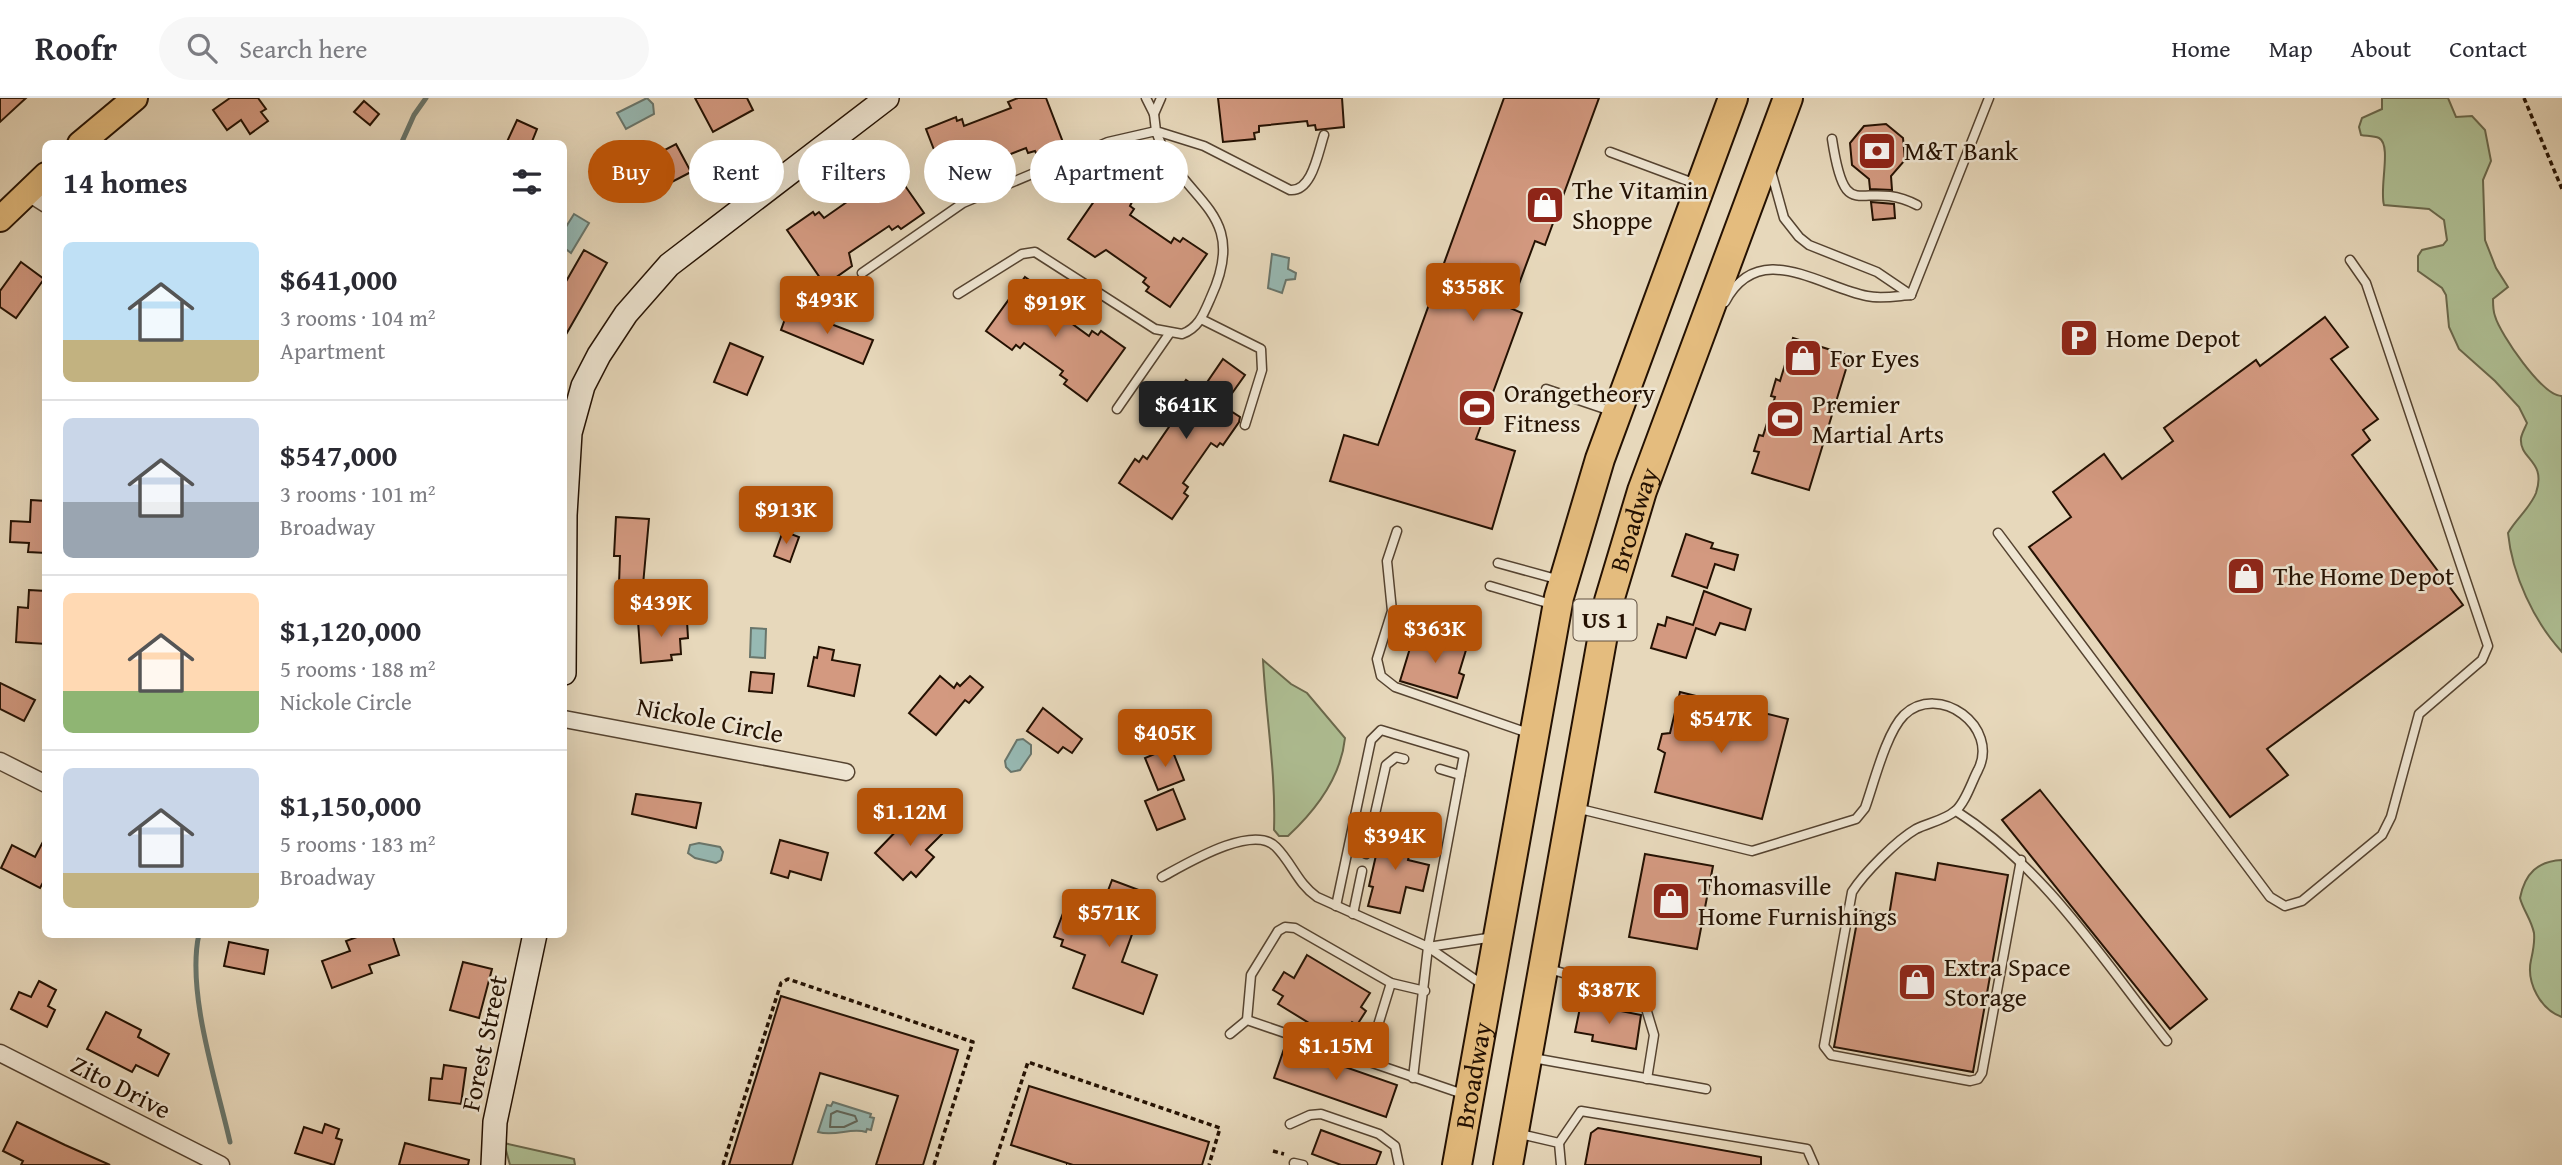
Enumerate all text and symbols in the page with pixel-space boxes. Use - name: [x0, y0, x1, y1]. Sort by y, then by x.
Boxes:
- search box: [159, 17, 649, 80]
- text: Roofr: [35, 24, 117, 72]
- icon: search: [183, 29, 221, 67]
- text: Search here: [239, 29, 368, 68]
- text: Home: [2172, 31, 2231, 66]
- text: Map: [2269, 31, 2313, 66]
- text: About: [2351, 31, 2411, 66]
- text: Contact: [2449, 31, 2527, 66]
- bank icon: M&T Bank: [1856, 130, 1898, 172]
- place label: M&T Bank: [1904, 131, 2019, 170]
- chip: Buy: [588, 140, 675, 203]
- chip: Rent: [689, 140, 784, 203]
- chip: Filters: [798, 140, 910, 203]
- chip: New: [924, 140, 1016, 203]
- chip: Apartment: [1030, 140, 1188, 203]
- text: 14 homes: [63, 160, 188, 204]
- icon: filters: [508, 163, 546, 201]
- place label: The Vitamin Shoppe: [1572, 170, 1708, 239]
- shop icon: The Vitamin Shoppe: [1524, 184, 1566, 226]
- text: $641,000: [280, 257, 397, 301]
- pin: $358K: [1424, 264, 1522, 323]
- text: $358K: [1442, 269, 1504, 302]
- icon: home: [119, 270, 203, 354]
- pin: $493K: [778, 276, 876, 336]
- pin: $919K: [1006, 280, 1104, 339]
- text: $493K: [796, 282, 858, 315]
- text: $919K: [1024, 285, 1086, 318]
- text: 3 rooms · 104 m²: [280, 301, 435, 334]
- parking icon: Home Depot: [2058, 317, 2100, 359]
- place label: Home Depot: [2106, 318, 2240, 357]
- text: Apartment: [280, 334, 385, 367]
- shop icon: For Eyes: [1782, 337, 1824, 379]
- place label: For Eyes: [1830, 338, 1919, 377]
- place label: Orangetheory Fitness: [1504, 373, 1655, 442]
- pin: $641K: [1137, 382, 1235, 441]
- place label: Premier Martial Arts: [1812, 384, 1944, 453]
- text: $641K: [1155, 387, 1217, 420]
- sports icon: Orangetheory Fitness: [1456, 387, 1498, 429]
- sports icon: Premier Martial Arts: [1764, 398, 1806, 440]
- text: $547,000: [280, 433, 397, 477]
- icon: home: [119, 446, 203, 530]
- street label: Broadway: [1599, 461, 1668, 577]
- text: 3 rooms · 101 m²: [280, 477, 435, 510]
- pin: $913K: [737, 486, 835, 546]
- text: $913K: [755, 492, 817, 525]
- text: Broadway: [280, 510, 375, 543]
- shop icon: The Home Depot: [2225, 555, 2267, 597]
- place label: The Home Depot: [2273, 556, 2454, 595]
- pin: $439K: [612, 580, 710, 639]
- text: $439K: [630, 585, 692, 618]
- road number: US 1: [1574, 600, 1636, 640]
- pin: $363K: [1386, 606, 1484, 665]
- text: $1,120,000: [280, 608, 421, 652]
- text: $363K: [1404, 611, 1466, 644]
- icon: home: [119, 621, 203, 705]
- text: 5 rooms · 188 m²: [280, 652, 435, 685]
- text: Nickole Circle: [280, 685, 412, 718]
- street label: Nickole Circle: [633, 686, 787, 753]
- pin: $547K: [1672, 696, 1770, 755]
- text: $547K: [1690, 701, 1752, 734]
- pin: $405K: [1116, 710, 1214, 769]
- text: $405K: [1134, 715, 1196, 748]
- text: $1,150,000: [280, 783, 421, 827]
- pin: $1.12M: [853, 788, 967, 848]
- text: $1.12M: [873, 794, 947, 827]
- icon: home: [119, 796, 203, 880]
- pin: $394K: [1346, 812, 1444, 872]
- text: $394K: [1364, 818, 1426, 851]
- text: 5 rooms · 183 m²: [280, 827, 435, 860]
- text: Broadway: [280, 860, 375, 893]
- place label: Thomasville Home Furnishings: [1698, 866, 1897, 935]
- shop icon: Thomasville Home Furnishings: [1650, 880, 1692, 922]
- pin: $571K: [1060, 890, 1158, 949]
- text: $571K: [1078, 895, 1140, 928]
- place label: Extra Space Storage: [1944, 947, 2071, 1016]
- shop icon: Extra Space Storage: [1896, 961, 1938, 1003]
- pin: $387K: [1560, 967, 1658, 1026]
- street label: Forest Street: [450, 971, 517, 1115]
- text: $387K: [1578, 972, 1640, 1005]
- street label: Broadway: [1444, 1019, 1501, 1132]
- pin: $1.15M: [1279, 1023, 1393, 1082]
- text: $1.15M: [1299, 1028, 1373, 1061]
- street label: Zito Drive: [64, 1045, 178, 1128]

